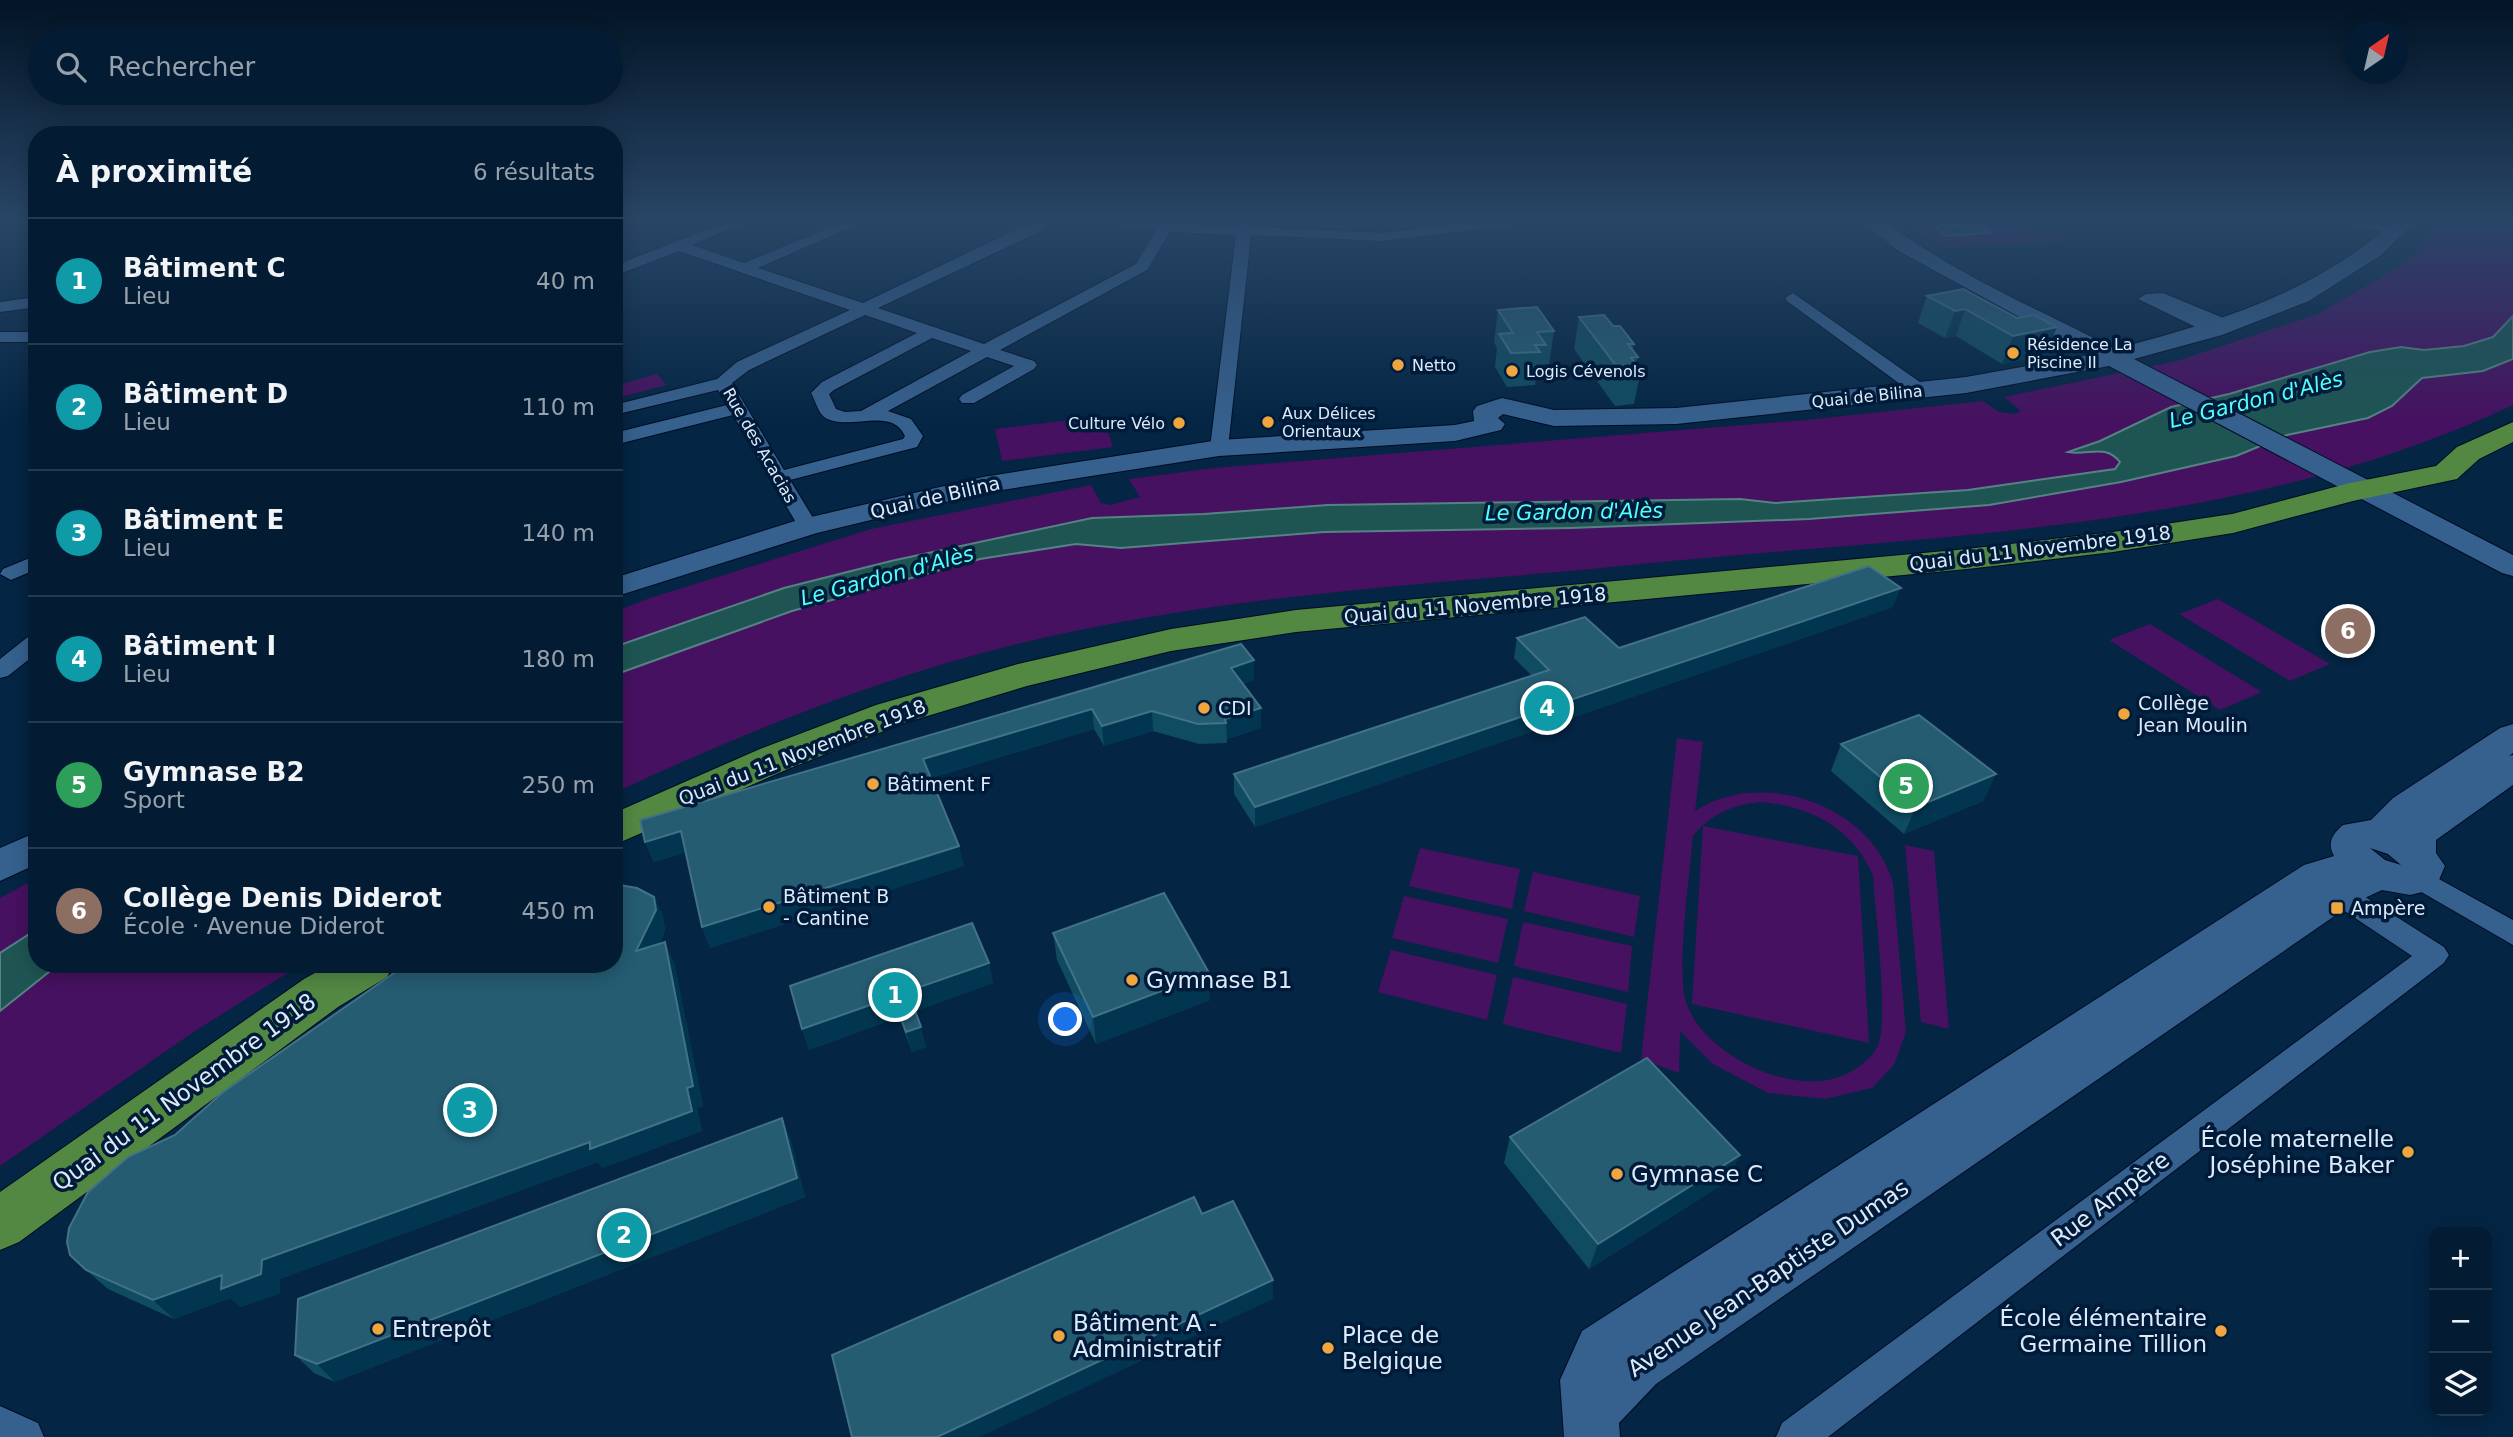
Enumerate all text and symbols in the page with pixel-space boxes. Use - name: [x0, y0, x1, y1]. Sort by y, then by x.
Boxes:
- north arrow: [2345, 21, 2408, 84]
- search box: [28, 28, 623, 105]
- icon: search: [52, 48, 90, 86]
- text: Rechercher: [108, 52, 255, 82]
- text: À proximité: [56, 154, 252, 189]
- text: 6 résultats: [473, 159, 595, 185]
- text: Bâtiment C: [123, 253, 286, 283]
- text: 1: [71, 268, 87, 294]
- text: 40 m: [536, 268, 595, 294]
- text: Lieu: [123, 283, 171, 309]
- place label: Résidence La Piscine II: [2027, 335, 2133, 372]
- marker: Résidence La Piscine II: [2005, 345, 2021, 361]
- place label: Netto: [1412, 356, 1456, 375]
- marker: Netto: [1390, 357, 1406, 373]
- place label: Logis Cévenols: [1526, 362, 1645, 381]
- marker: Logis Cévenols: [1504, 363, 1520, 379]
- water label: Le Gardon d'Alès: [2167, 367, 2346, 433]
- text: Bâtiment D: [123, 379, 288, 409]
- street label: Quai de Bilina: [1811, 381, 1923, 412]
- street label: Rue des Acacias: [719, 384, 800, 506]
- text: 2: [71, 394, 87, 420]
- text: 110 m: [521, 394, 595, 420]
- place label: Aux Délices Orientaux: [1282, 404, 1376, 441]
- text: Lieu: [123, 409, 171, 435]
- place label: Culture Vélo: [1068, 414, 1165, 433]
- marker: Aux Délices Orientaux: [1260, 414, 1276, 430]
- marker: Culture Vélo: [1171, 415, 1187, 431]
- street label: Quai de Bilina: [868, 471, 1002, 523]
- water label: Le Gardon d'Alès: [1485, 498, 1663, 526]
- text: Bâtiment E: [123, 505, 284, 535]
- text: 3: [71, 520, 87, 546]
- text: 140 m: [521, 520, 595, 546]
- street label: Quai du 11 Novembre 1918: [1908, 521, 2172, 575]
- text: Lieu: [123, 535, 171, 561]
- water label: Le Gardon d'Alès: [798, 541, 976, 611]
- street label: Quai du 11 Novembre 1918: [1343, 583, 1607, 627]
- pin: 6: [2325, 605, 2371, 657]
- text: Bâtiment I: [123, 631, 276, 661]
- text: 4: [71, 646, 87, 672]
- text: 180 m: [521, 646, 595, 672]
- text: Lieu: [123, 661, 171, 687]
- pin: 4: [1524, 682, 1570, 734]
- place label: Collège Jean Moulin: [2137, 692, 2248, 736]
- street label: Quai du 11 Novembre 1918: [675, 695, 929, 809]
- place label: CDI: [1218, 697, 1252, 719]
- marker: CDI: [1196, 700, 1212, 716]
- marker: Collège Jean Moulin: [2116, 706, 2132, 722]
- text: Gymnase B2: [123, 757, 305, 787]
- pin: 5: [1883, 760, 1929, 812]
- text: 5: [71, 772, 87, 798]
- text: 250 m: [521, 772, 595, 798]
- place label: Bâtiment F: [887, 773, 991, 795]
- marker: Bâtiment F: [865, 776, 881, 792]
- text: Sport: [123, 787, 185, 813]
- text: Collège Denis Diderot: [123, 883, 442, 913]
- place label: Bâtiment B - Cantine: [783, 885, 889, 929]
- place label: Ampère: [2351, 897, 2425, 919]
- text: 6: [71, 898, 87, 924]
- text: 450 m: [521, 898, 595, 924]
- marker: Bâtiment B - Cantine: [761, 899, 777, 915]
- marker: Ampère: [2329, 900, 2345, 916]
- text: École · Avenue Diderot: [123, 913, 384, 939]
- place label: Gymnase B1: [1146, 967, 1292, 993]
- pin: 1: [872, 969, 918, 1021]
- marker: Gymnase B1: [1124, 972, 1140, 988]
- street label: Quai du 11 Novembre 1918: [48, 988, 320, 1196]
- your location: [1048, 1002, 1082, 1036]
- pin: 3: [447, 1084, 493, 1136]
- place label: École maternelle Joséphine Baker: [2201, 1125, 2395, 1178]
- marker: École maternelle Joséphine Baker: [2400, 1144, 2416, 1160]
- street label: Rue Ampère: [2046, 1146, 2174, 1252]
- place label: Gymnase C: [1631, 1161, 1763, 1187]
- marker: Gymnase C: [1609, 1166, 1625, 1182]
- street label: Avenue Jean-Baptiste Dumas: [1623, 1174, 1913, 1382]
- pin: 2: [601, 1209, 647, 1261]
- map controls: [2429, 1227, 2492, 1416]
- button: +: [2429, 1227, 2492, 1290]
- button: −: [2429, 1290, 2492, 1353]
- place label: École élémentaire Germaine Tillion: [1999, 1304, 2207, 1357]
- place label: Bâtiment A - Administratif: [1073, 1310, 1222, 1362]
- place label: Entrepôt: [392, 1316, 491, 1342]
- marker: Entrepôt: [370, 1321, 386, 1337]
- place label: Place de Belgique: [1342, 1322, 1443, 1374]
- marker: École élémentaire Germaine Tillion: [2213, 1323, 2229, 1339]
- marker: Bâtiment A - Administratif: [1051, 1328, 1067, 1344]
- marker: Place de Belgique: [1320, 1340, 1336, 1356]
- button: layers: [2429, 1353, 2492, 1416]

